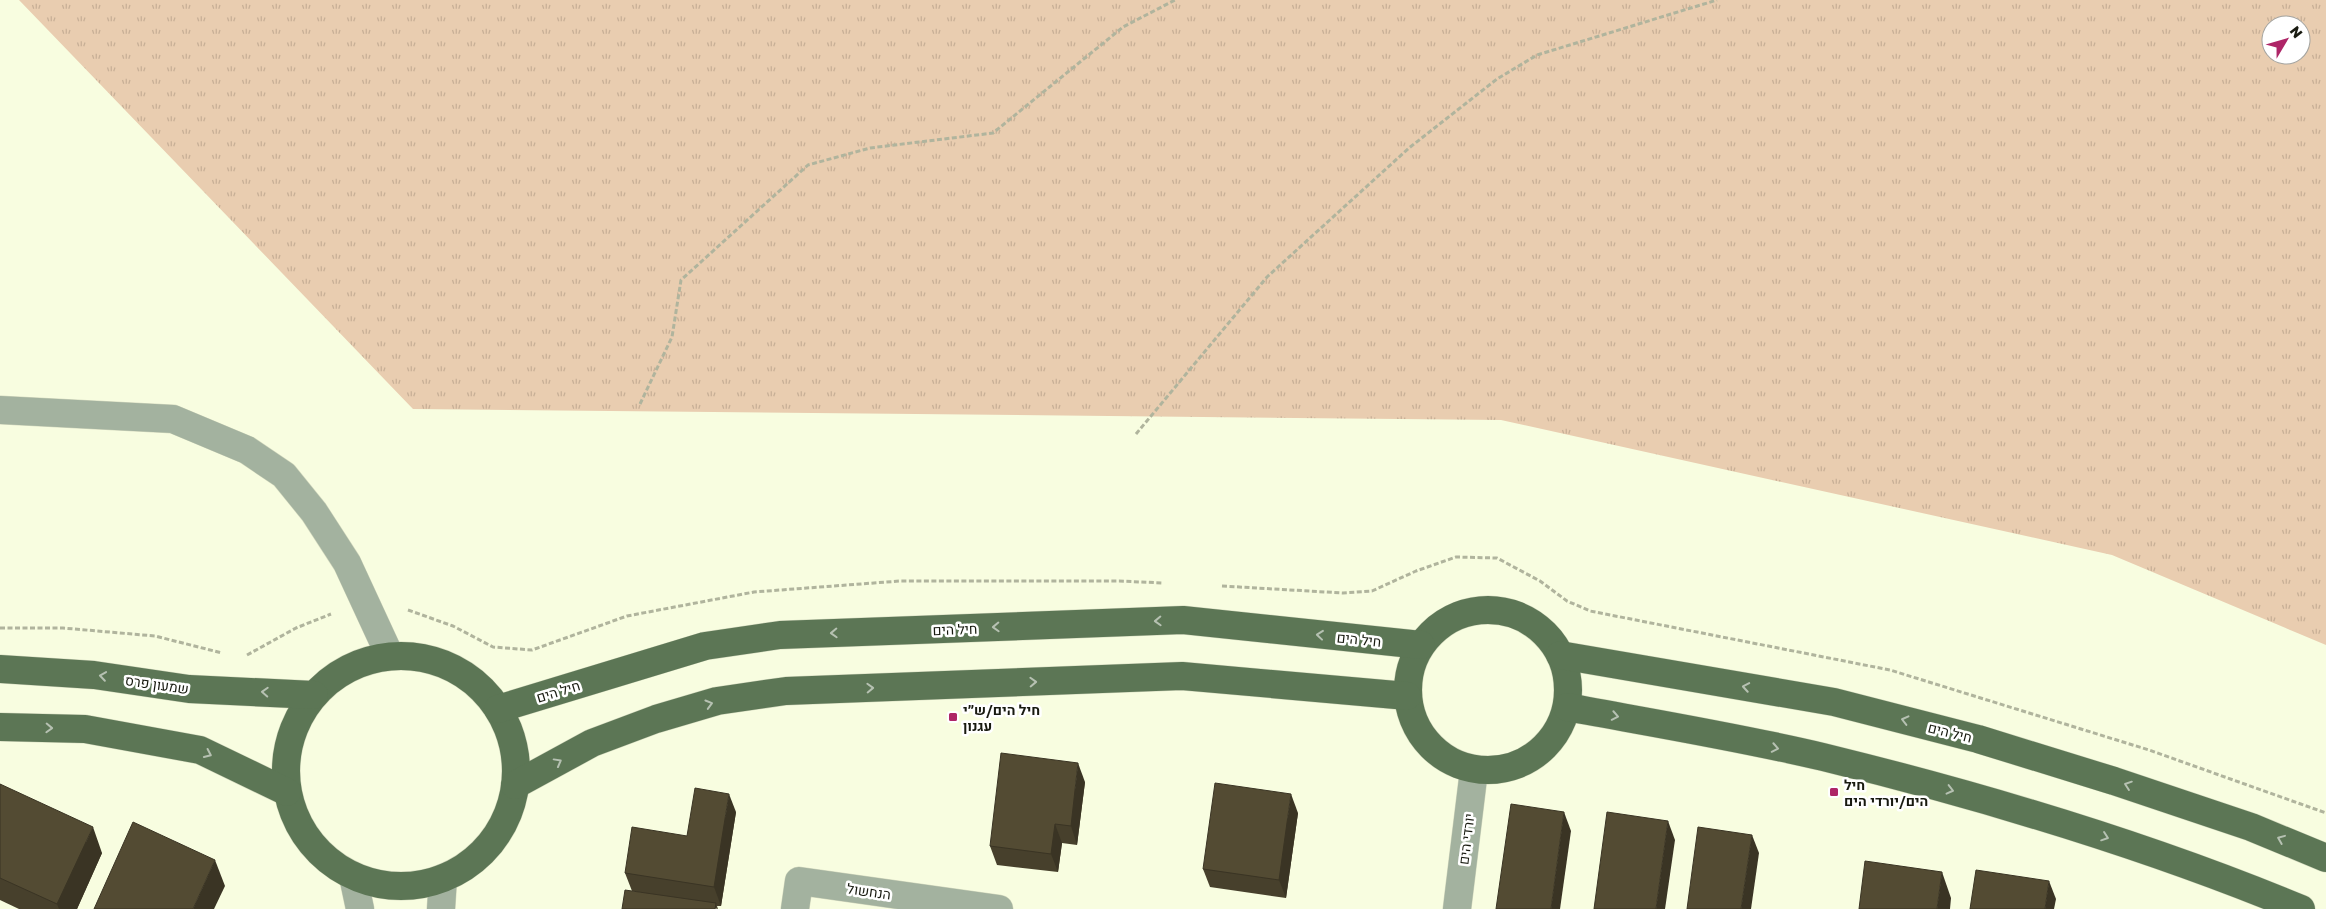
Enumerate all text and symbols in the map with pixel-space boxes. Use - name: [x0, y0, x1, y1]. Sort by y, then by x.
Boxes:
- north arrow: [2261, 15, 2311, 65]
- text: N: [2287, 22, 2307, 41]
- one-way arrow: [1154, 616, 1162, 626]
- street label: חיל הים: [932, 620, 978, 638]
- one-way arrow: [992, 622, 1000, 632]
- one-way arrow: [829, 628, 837, 638]
- street label: חיל הים: [1336, 628, 1382, 650]
- one-way arrow: [1316, 630, 1324, 641]
- street label: שמעון פרס: [124, 671, 190, 697]
- one-way arrow: [99, 672, 108, 682]
- street label: חיל הים: [534, 676, 582, 706]
- one-way arrow: [1030, 677, 1037, 687]
- one-way arrow: [1741, 682, 1750, 692]
- one-way arrow: [867, 683, 875, 694]
- one-way arrow: [261, 687, 269, 698]
- one-way arrow: [704, 699, 713, 709]
- place label: חיל הים/ש״י עגנון: [963, 701, 1040, 734]
- one-way arrow: [1611, 710, 1620, 721]
- marker: חיל הים/ש״י עגנון: [947, 711, 959, 723]
- one-way arrow: [1900, 715, 1909, 726]
- street label: חיל הים: [1926, 718, 1974, 746]
- one-way arrow: [45, 723, 53, 733]
- one-way arrow: [1770, 742, 1779, 752]
- one-way arrow: [203, 748, 212, 758]
- one-way arrow: [552, 758, 561, 768]
- place label: חיל הים/יורדי הים: [1844, 776, 1928, 809]
- one-way arrow: [2124, 781, 2132, 791]
- one-way arrow: [1945, 784, 1954, 795]
- marker: חיל הים/יורדי הים: [1828, 786, 1840, 798]
- street label: יורדי הים: [1454, 812, 1478, 866]
- one-way arrow: [2100, 831, 2109, 841]
- one-way arrow: [2277, 835, 2286, 846]
- street label: הנחשול: [846, 880, 892, 902]

